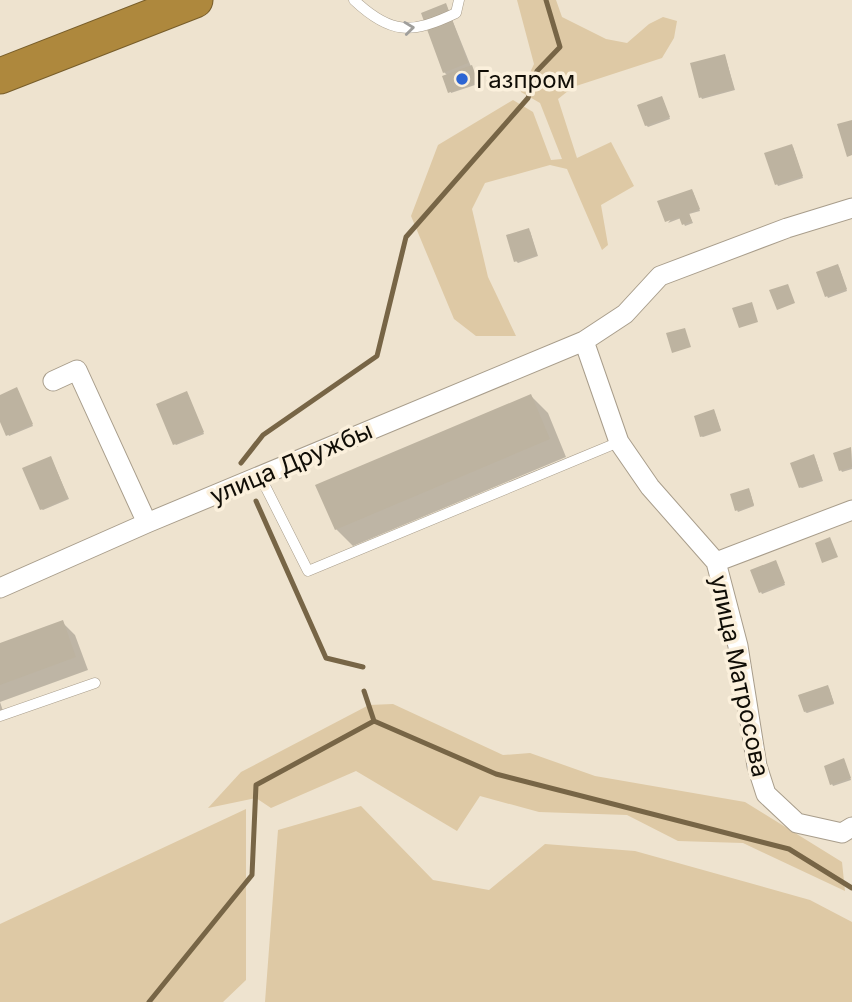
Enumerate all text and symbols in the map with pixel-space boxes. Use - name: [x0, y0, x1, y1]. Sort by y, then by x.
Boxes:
- one-way arrow: [403, 20, 415, 35]
- place label: Газпром: [476, 65, 575, 94]
- marker: Газпром: [454, 71, 470, 87]
- street label: улица Дружбы: [205, 416, 377, 510]
- street label: улица Матросова: [704, 572, 776, 780]

